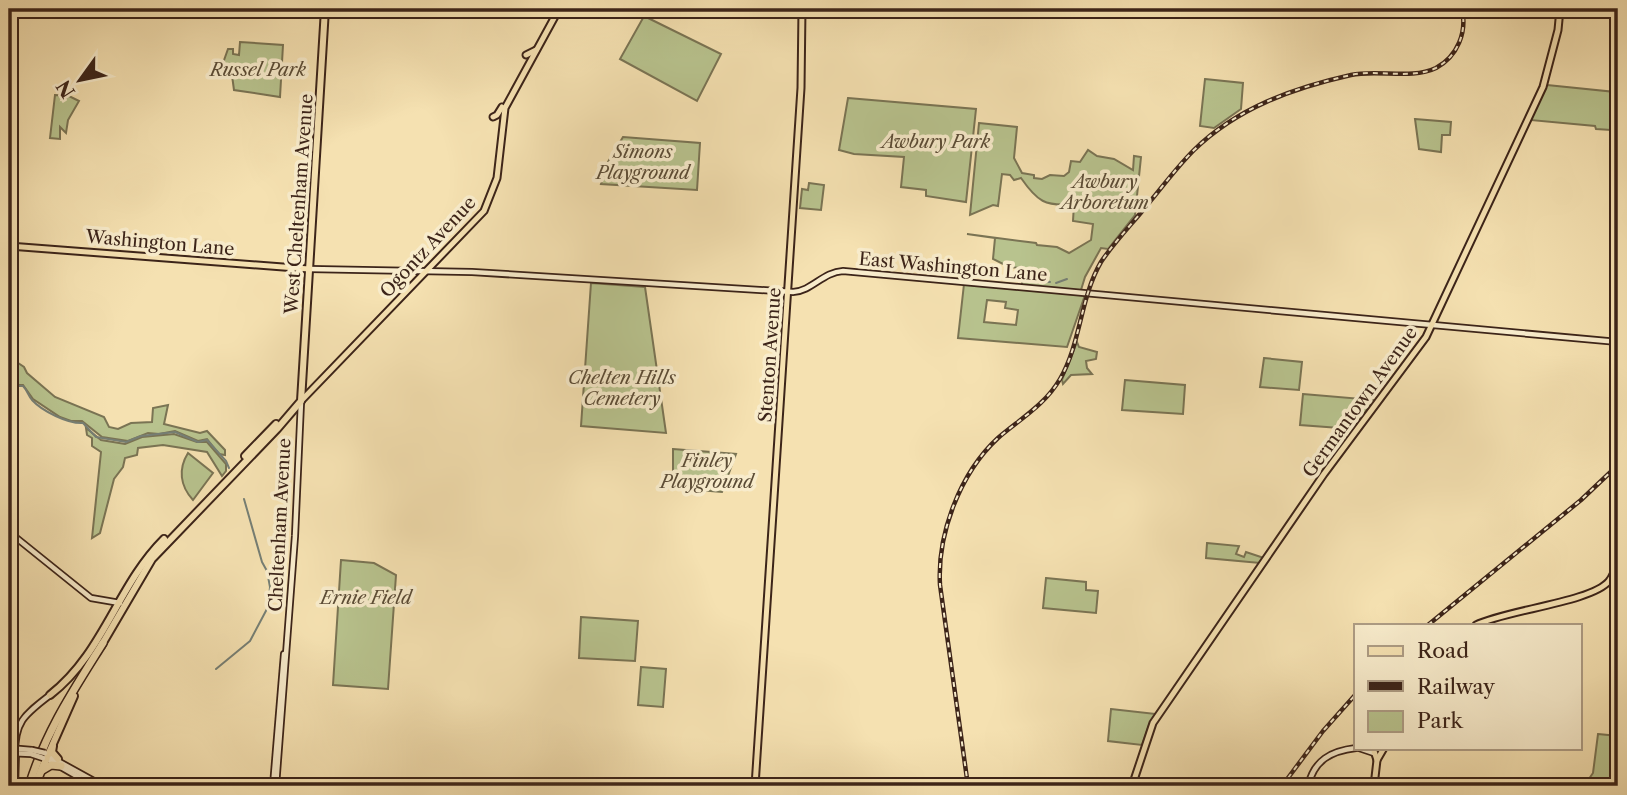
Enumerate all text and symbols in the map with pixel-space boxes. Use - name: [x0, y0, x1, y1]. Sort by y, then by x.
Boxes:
- north arrow: [46, 46, 116, 116]
- park label: Russel Park: [208, 59, 307, 81]
- text: N: [52, 76, 80, 102]
- street label: West Cheltenham Avenue: [280, 93, 318, 316]
- park label: Awbury Park: [879, 131, 991, 153]
- park label: Simons Playground: [594, 141, 692, 184]
- park label: Awbury Arboretum: [1058, 171, 1149, 214]
- street label: Ogontz Avenue: [376, 192, 480, 302]
- street label: Washington Lane: [84, 225, 235, 260]
- street label: East Washington Lane: [858, 248, 1048, 286]
- street label: Stenton Avenue: [754, 287, 786, 423]
- street label: Germantown Avenue: [1298, 322, 1422, 482]
- park label: Chelten Hills Cemetery: [568, 367, 676, 410]
- street label: Cheltenham Avenue: [264, 438, 296, 612]
- park label: Finley Playground: [658, 450, 756, 493]
- park label: Ernie Field: [318, 587, 414, 609]
- legend: [1354, 624, 1582, 750]
- text: Road: [1417, 638, 1469, 663]
- text: Railway: [1417, 674, 1495, 699]
- text: Park: [1417, 708, 1463, 733]

